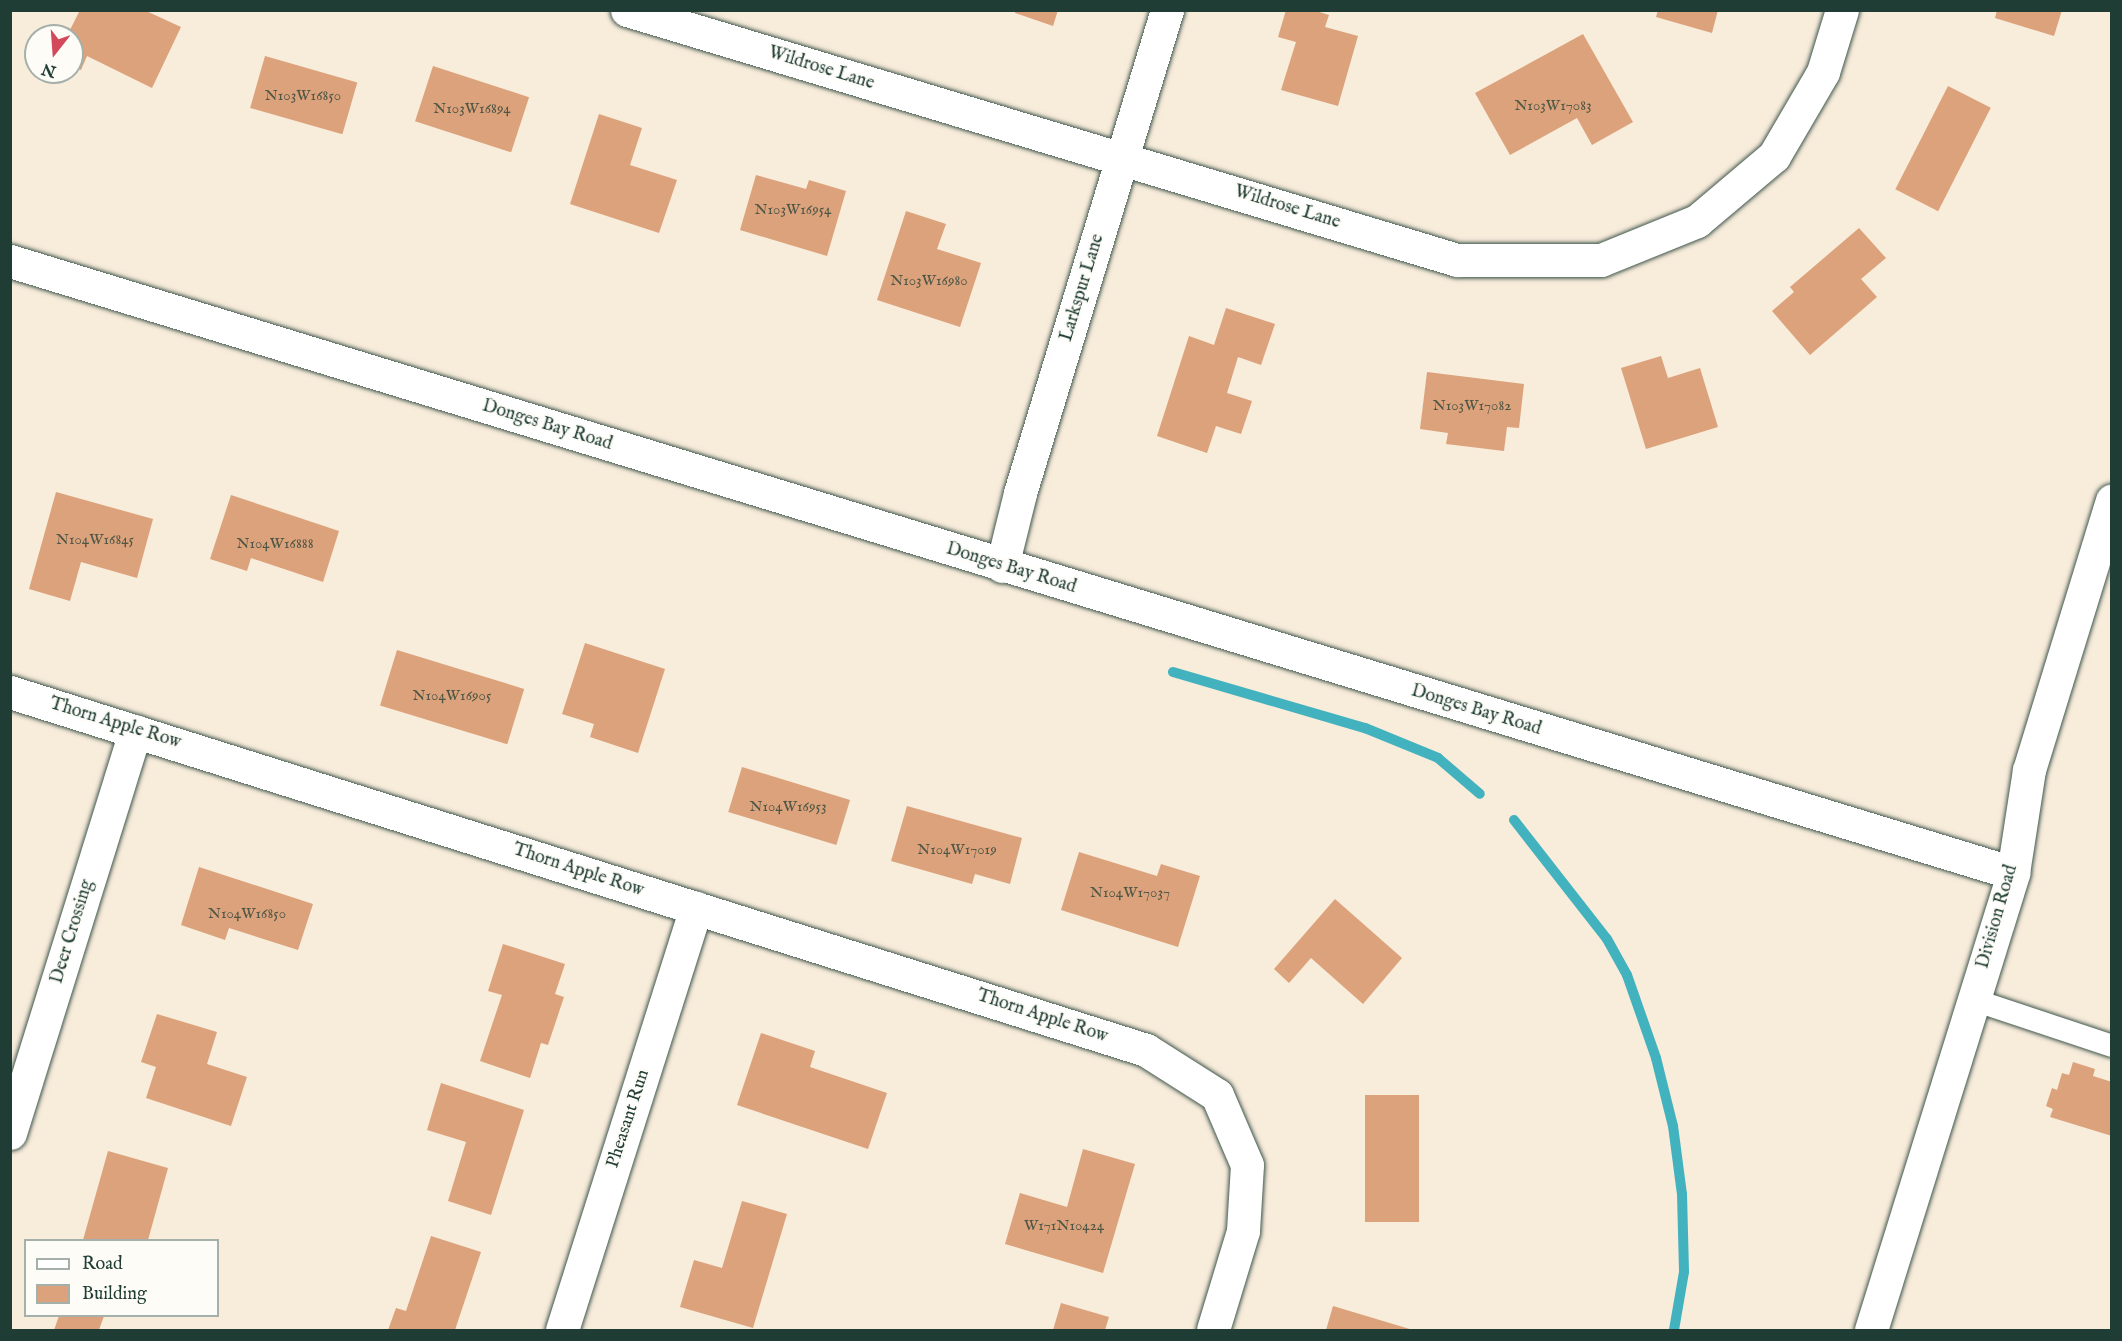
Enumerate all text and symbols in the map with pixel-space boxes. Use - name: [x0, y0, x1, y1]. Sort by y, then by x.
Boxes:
- north arrow: [24, 24, 84, 84]
- street label: Wildrose Lane: [765, 43, 877, 95]
- text: N: [40, 58, 59, 81]
- house number: N103W16850: [265, 87, 341, 105]
- house number: N103W17083: [1514, 97, 1592, 115]
- house number: N103W16894: [433, 100, 511, 118]
- street label: Wildrose Lane: [1231, 182, 1343, 234]
- house number: N103W16954: [755, 201, 831, 219]
- street label: Larkspur Lane: [1056, 232, 1110, 344]
- house number: N103W16980: [890, 272, 968, 290]
- street label: Donges Bay Road: [479, 396, 615, 456]
- house number: N103W17082: [1433, 397, 1511, 415]
- house number: N104W16845: [56, 531, 134, 549]
- house number: N104W16888: [236, 535, 314, 553]
- street label: Donges Bay Road: [943, 539, 1079, 599]
- street label: Donges Bay Road: [1408, 681, 1544, 741]
- house number: N104W16905: [413, 687, 491, 705]
- street label: Thorn Apple Row: [47, 694, 183, 754]
- house number: N104W16953: [749, 798, 827, 816]
- street label: Thorn Apple Row: [510, 840, 646, 902]
- house number: N104W17019: [917, 841, 997, 859]
- street label: Division Road: [1973, 863, 2023, 971]
- street label: Deer Crossing: [47, 877, 99, 987]
- house number: N104W17037: [1090, 884, 1170, 902]
- house number: N104W16850: [208, 905, 286, 923]
- street label: Thorn Apple Row: [974, 986, 1110, 1048]
- street label: Pheasant Run: [603, 1067, 655, 1171]
- house number: W171N10424: [1024, 1217, 1104, 1235]
- legend: [24, 1239, 219, 1317]
- text: Road: [82, 1253, 123, 1276]
- text: Building: [82, 1283, 147, 1306]

